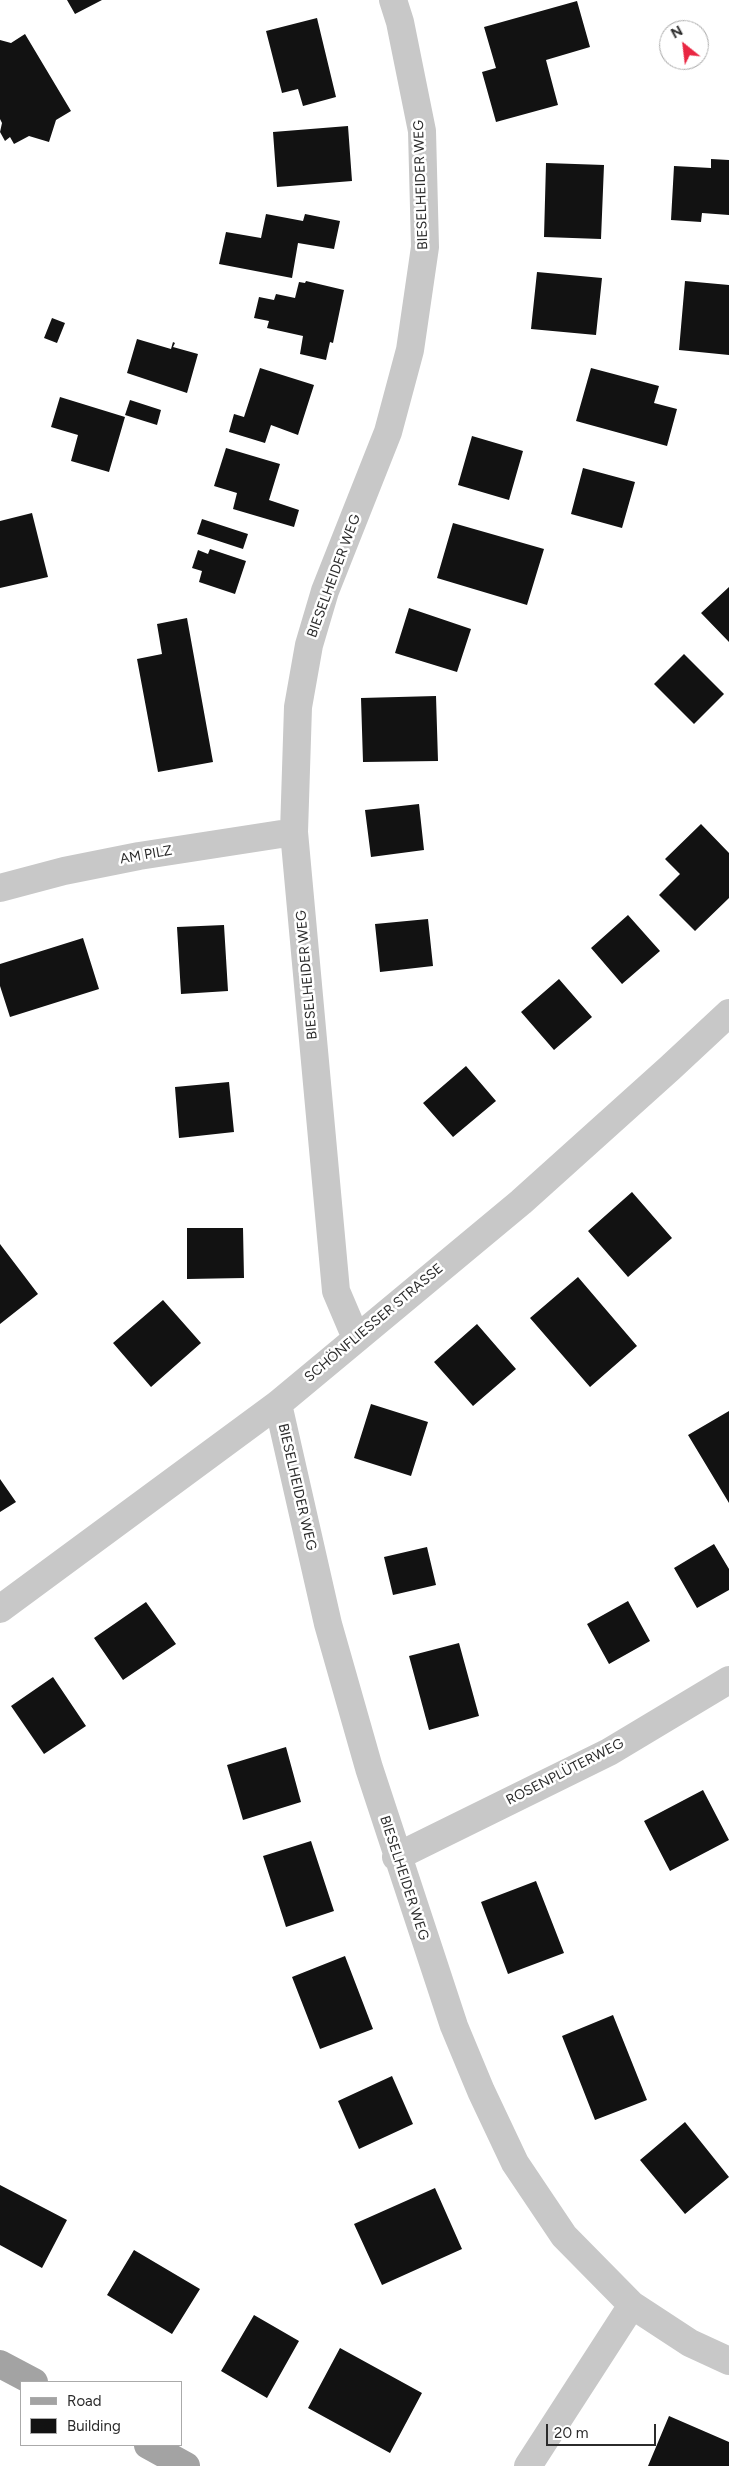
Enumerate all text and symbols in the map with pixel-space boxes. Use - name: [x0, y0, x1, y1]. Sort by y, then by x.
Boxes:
- north arrow: [659, 20, 709, 70]
- text: N: [668, 22, 686, 42]
- street label: BIESELHEIDER WEG: [410, 120, 432, 250]
- street label: BIESELHEIDER WEG: [304, 512, 364, 640]
- street label: AM PILZ: [118, 842, 174, 868]
- street label: BIESELHEIDER WEG: [293, 910, 321, 1040]
- street label: SCHÖNFLIESSER STRASSE: [301, 1260, 447, 1386]
- street label: BIESELHEIDER WEG: [274, 1422, 320, 1552]
- street label: ROSENPLÜTERWEG: [503, 1735, 627, 1809]
- street label: BIESELHEIDER WEG: [376, 1814, 432, 1942]
- legend: [20, 2381, 182, 2446]
- text: Road: [67, 2392, 102, 2410]
- scale bar: [549, 2414, 659, 2446]
- text: Building: [67, 2417, 121, 2435]
- text: 20 m: [554, 2424, 588, 2442]

